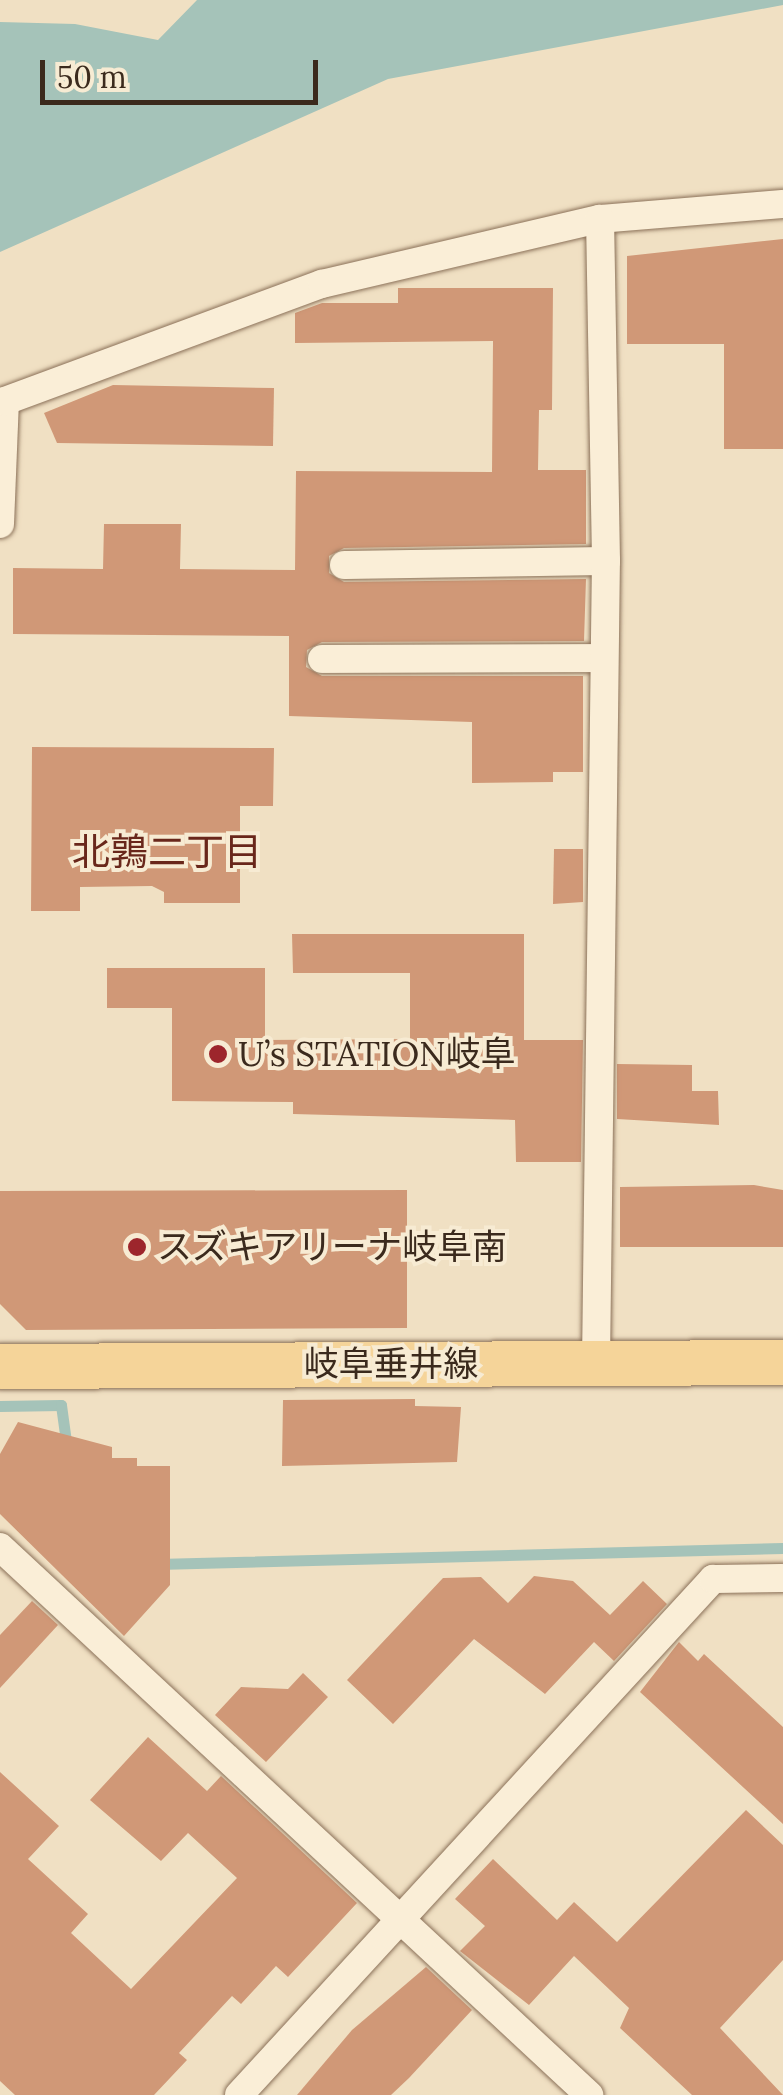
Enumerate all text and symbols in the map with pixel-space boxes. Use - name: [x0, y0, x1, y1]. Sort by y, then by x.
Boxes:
- scale bar: [45, 40, 322, 102]
- text: 50 m: [57, 58, 127, 96]
- district label: 北鶉二丁目: [72, 829, 262, 875]
- place label: U’s STATION岐阜: [238, 1033, 516, 1075]
- marker: U’s STATION岐阜: [207, 1043, 229, 1065]
- place label: スズキアリーナ岐阜南: [157, 1226, 507, 1268]
- marker: スズキアリーナ岐阜南: [126, 1236, 148, 1258]
- street label: 岐阜垂井線: [304, 1343, 478, 1385]

